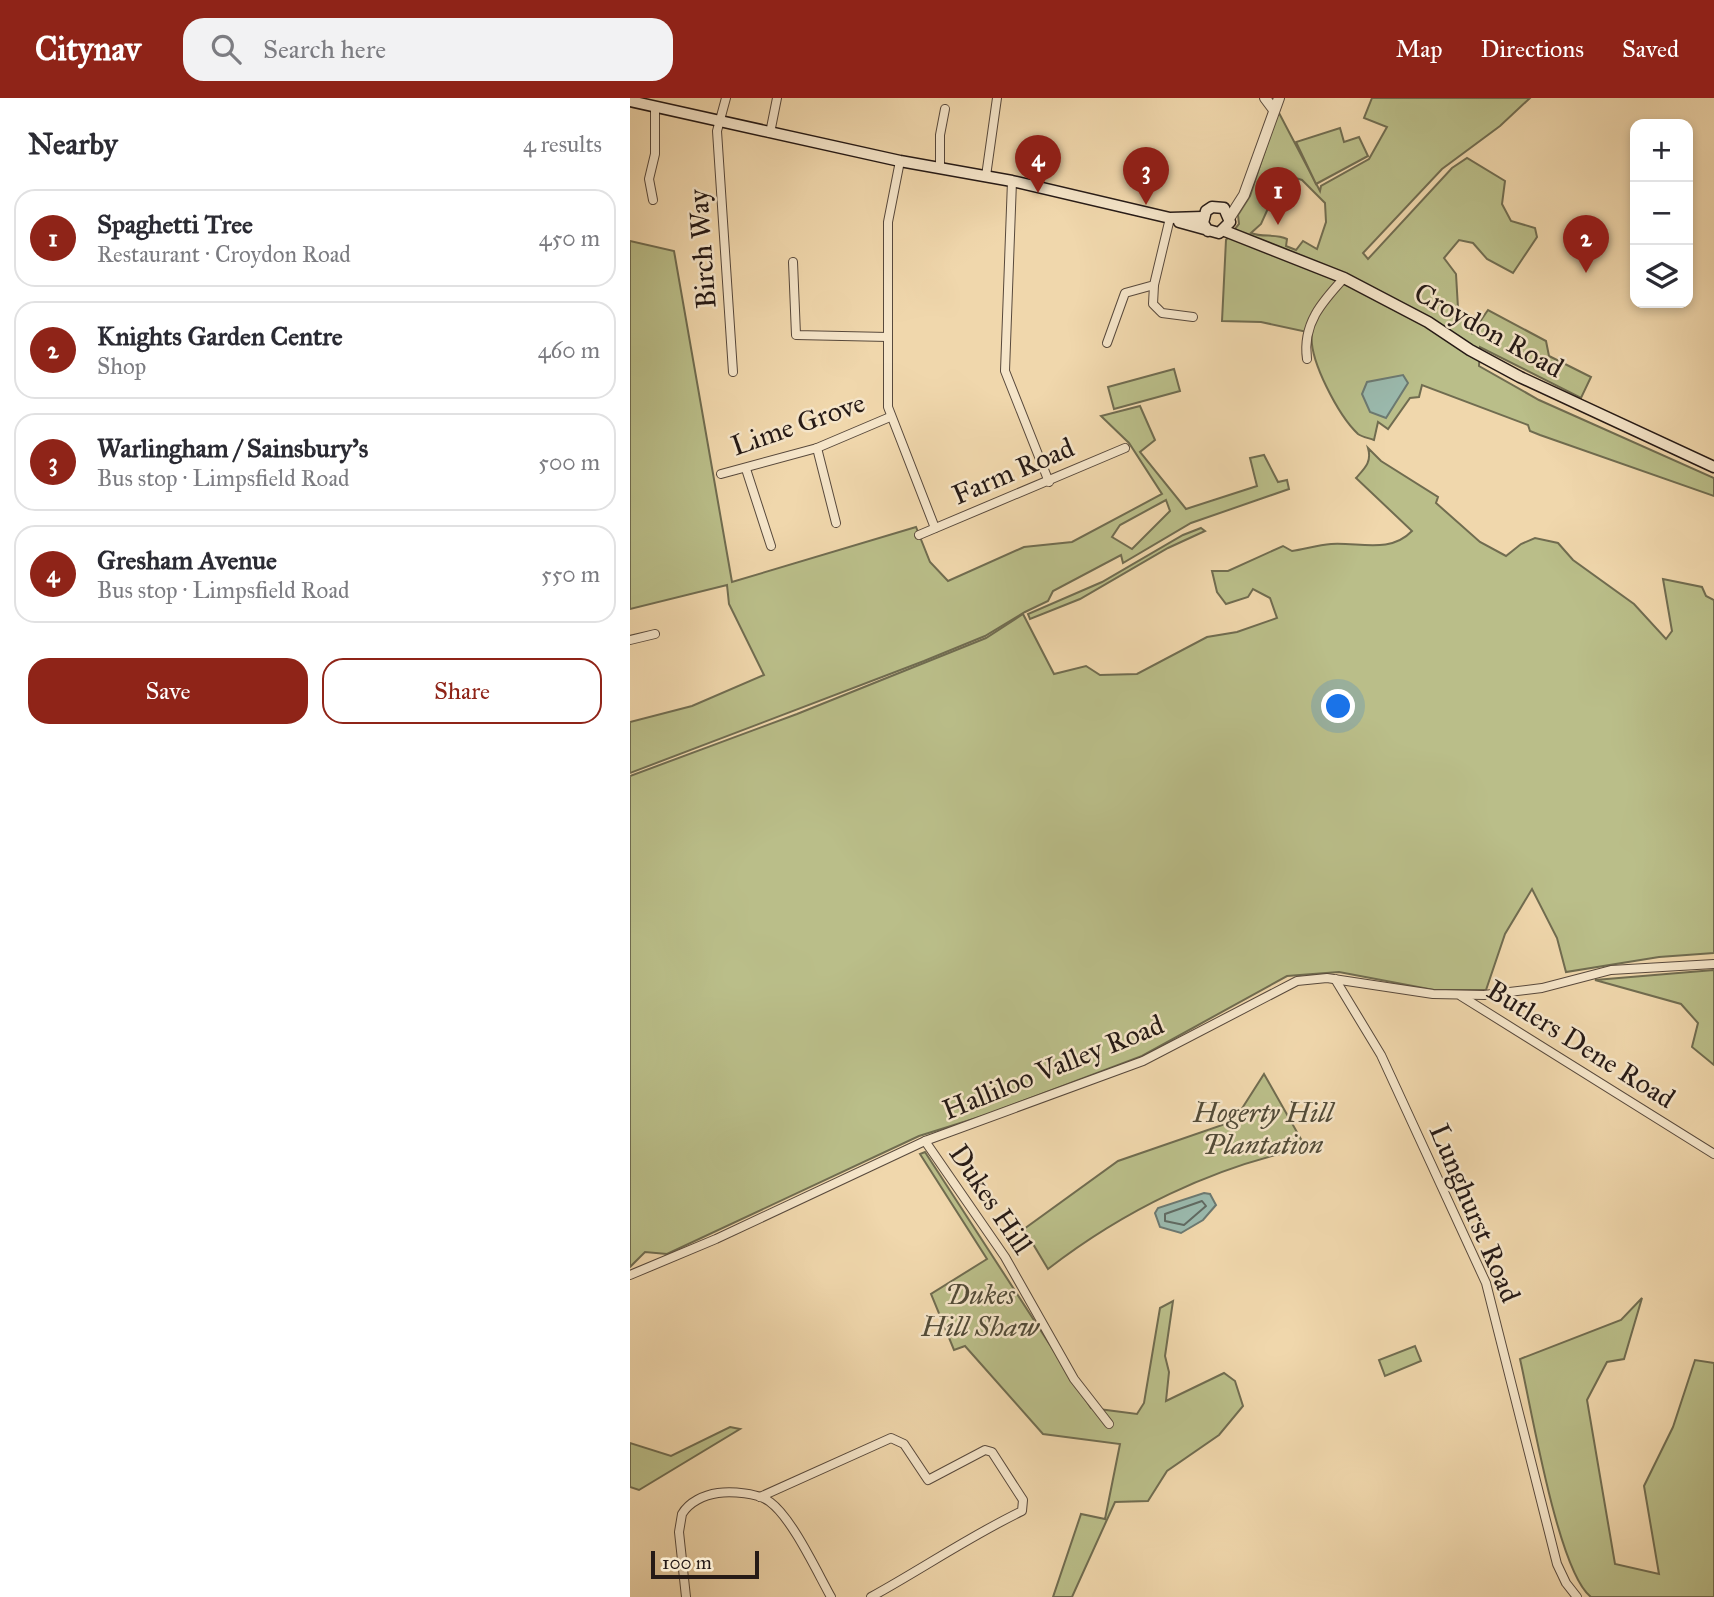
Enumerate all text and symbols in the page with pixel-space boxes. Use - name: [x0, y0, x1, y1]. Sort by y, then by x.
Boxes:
- search box: [183, 18, 673, 81]
- text: Citynav: [35, 29, 141, 69]
- icon: search: [207, 30, 245, 68]
- text: Search here: [263, 33, 386, 65]
- text: Map: [1396, 34, 1443, 64]
- text: Directions: [1481, 34, 1584, 64]
- text: Saved: [1622, 34, 1679, 64]
- map controls: [1630, 119, 1693, 308]
- button: +: [1630, 119, 1693, 182]
- text: Nearby: [28, 126, 118, 162]
- text: 4 results: [523, 130, 602, 158]
- pin: 4: [1015, 135, 1061, 193]
- pin: 3: [1123, 147, 1169, 205]
- pin: 1: [1255, 167, 1301, 225]
- button: −: [1630, 182, 1693, 245]
- street label: Birch Way: [680, 187, 724, 310]
- text: Spaghetti Tree: [97, 208, 253, 240]
- pin: 2: [1563, 215, 1609, 273]
- text: 1: [48, 224, 58, 252]
- text: 450 m: [539, 224, 600, 252]
- text: Restaurant · Croydon Road: [97, 240, 351, 268]
- button: layers: [1630, 245, 1693, 308]
- street label: Croydon Road: [1408, 275, 1570, 385]
- text: Knights Garden Centre: [97, 320, 343, 352]
- text: 2: [47, 336, 59, 364]
- text: 460 m: [538, 336, 600, 364]
- text: Shop: [97, 352, 146, 380]
- street label: Lime Grove: [727, 385, 869, 463]
- street label: Farm Road: [947, 430, 1079, 512]
- text: Warlingham / Sainsbury's: [97, 432, 368, 464]
- text: 3: [48, 448, 58, 476]
- text: 500 m: [538, 448, 600, 476]
- text: Bus stop · Limpsfield Road: [97, 464, 350, 492]
- text: Gresham Avenue: [97, 544, 277, 576]
- text: 4: [47, 560, 59, 588]
- text: 550 m: [541, 560, 600, 588]
- text: Bus stop · Limpsfield Road: [97, 576, 350, 604]
- button: Save: [28, 658, 308, 724]
- button: Share: [322, 658, 602, 724]
- your location: [1321, 689, 1355, 723]
- street label: Butlers Dene Road: [1480, 972, 1682, 1116]
- street label: Halliloo Valley Road: [937, 1007, 1169, 1127]
- park label: Hogerty Hill Plantation: [1192, 1095, 1336, 1162]
- street label: Lunghurst Road: [1422, 1119, 1528, 1307]
- street label: Dukes Hill: [942, 1137, 1041, 1261]
- park label: Dukes Hill Shaw: [920, 1277, 1040, 1344]
- scale bar: [651, 1548, 760, 1580]
- text: 100 m: [662, 1551, 712, 1574]

